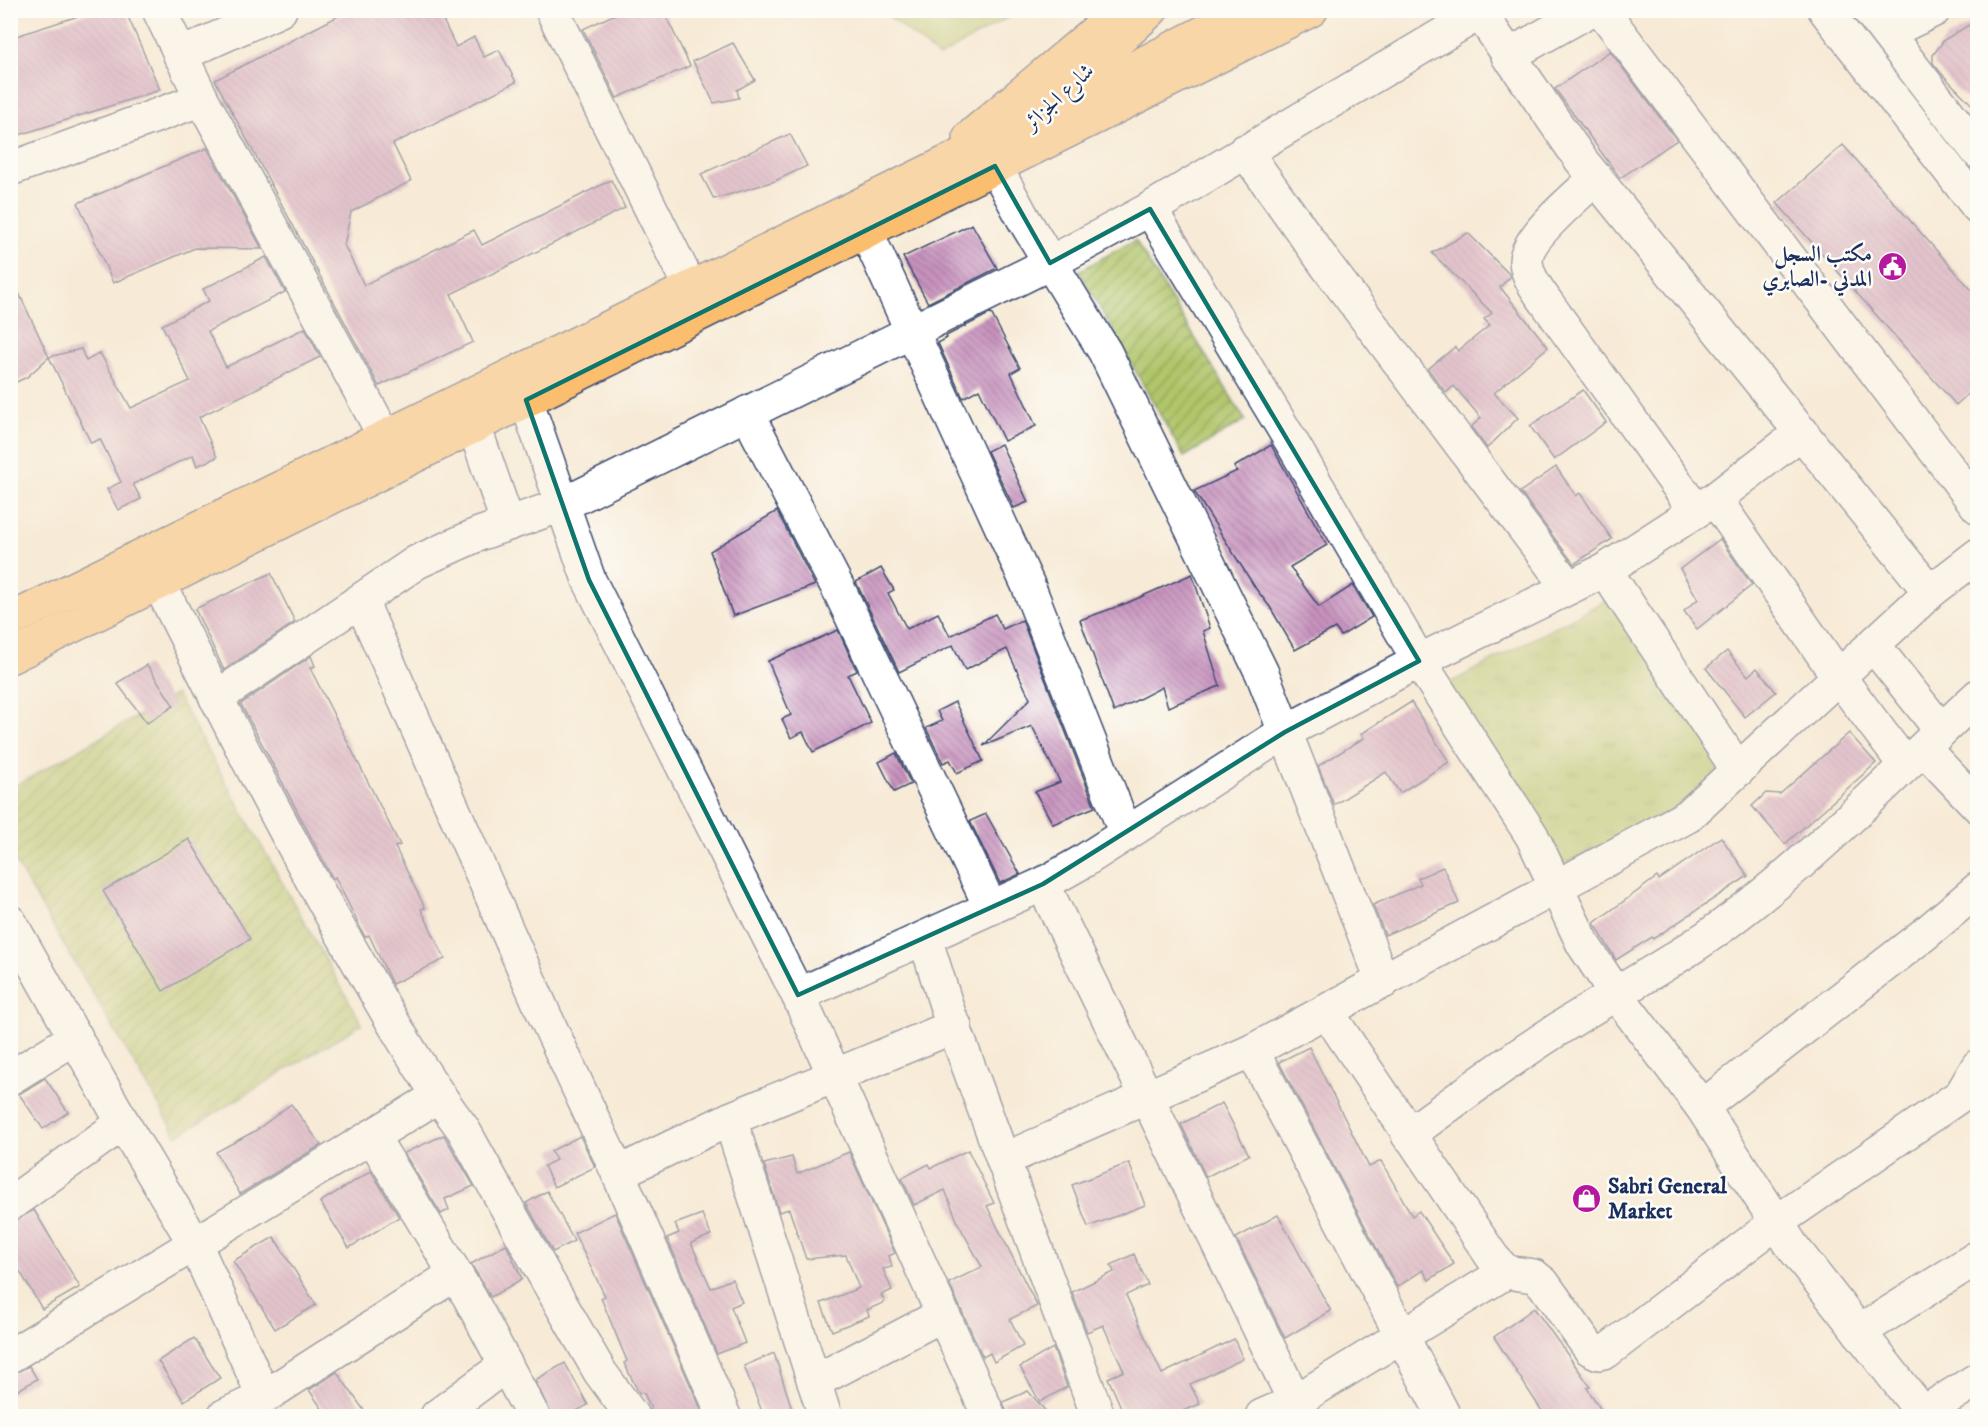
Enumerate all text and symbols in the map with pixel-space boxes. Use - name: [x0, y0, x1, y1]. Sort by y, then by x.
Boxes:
- street label: شارع الجزائر: [1017, 58, 1103, 141]
- place label: مكتب السجل المدني -الصابري: [1762, 241, 1872, 297]
- public building icon: مكتب السجل المدني -الصابري: [1877, 250, 1909, 282]
- place label: Sabri General Market: [1608, 1173, 1727, 1225]
- shop icon: Sabri General Market: [1571, 1182, 1603, 1214]

